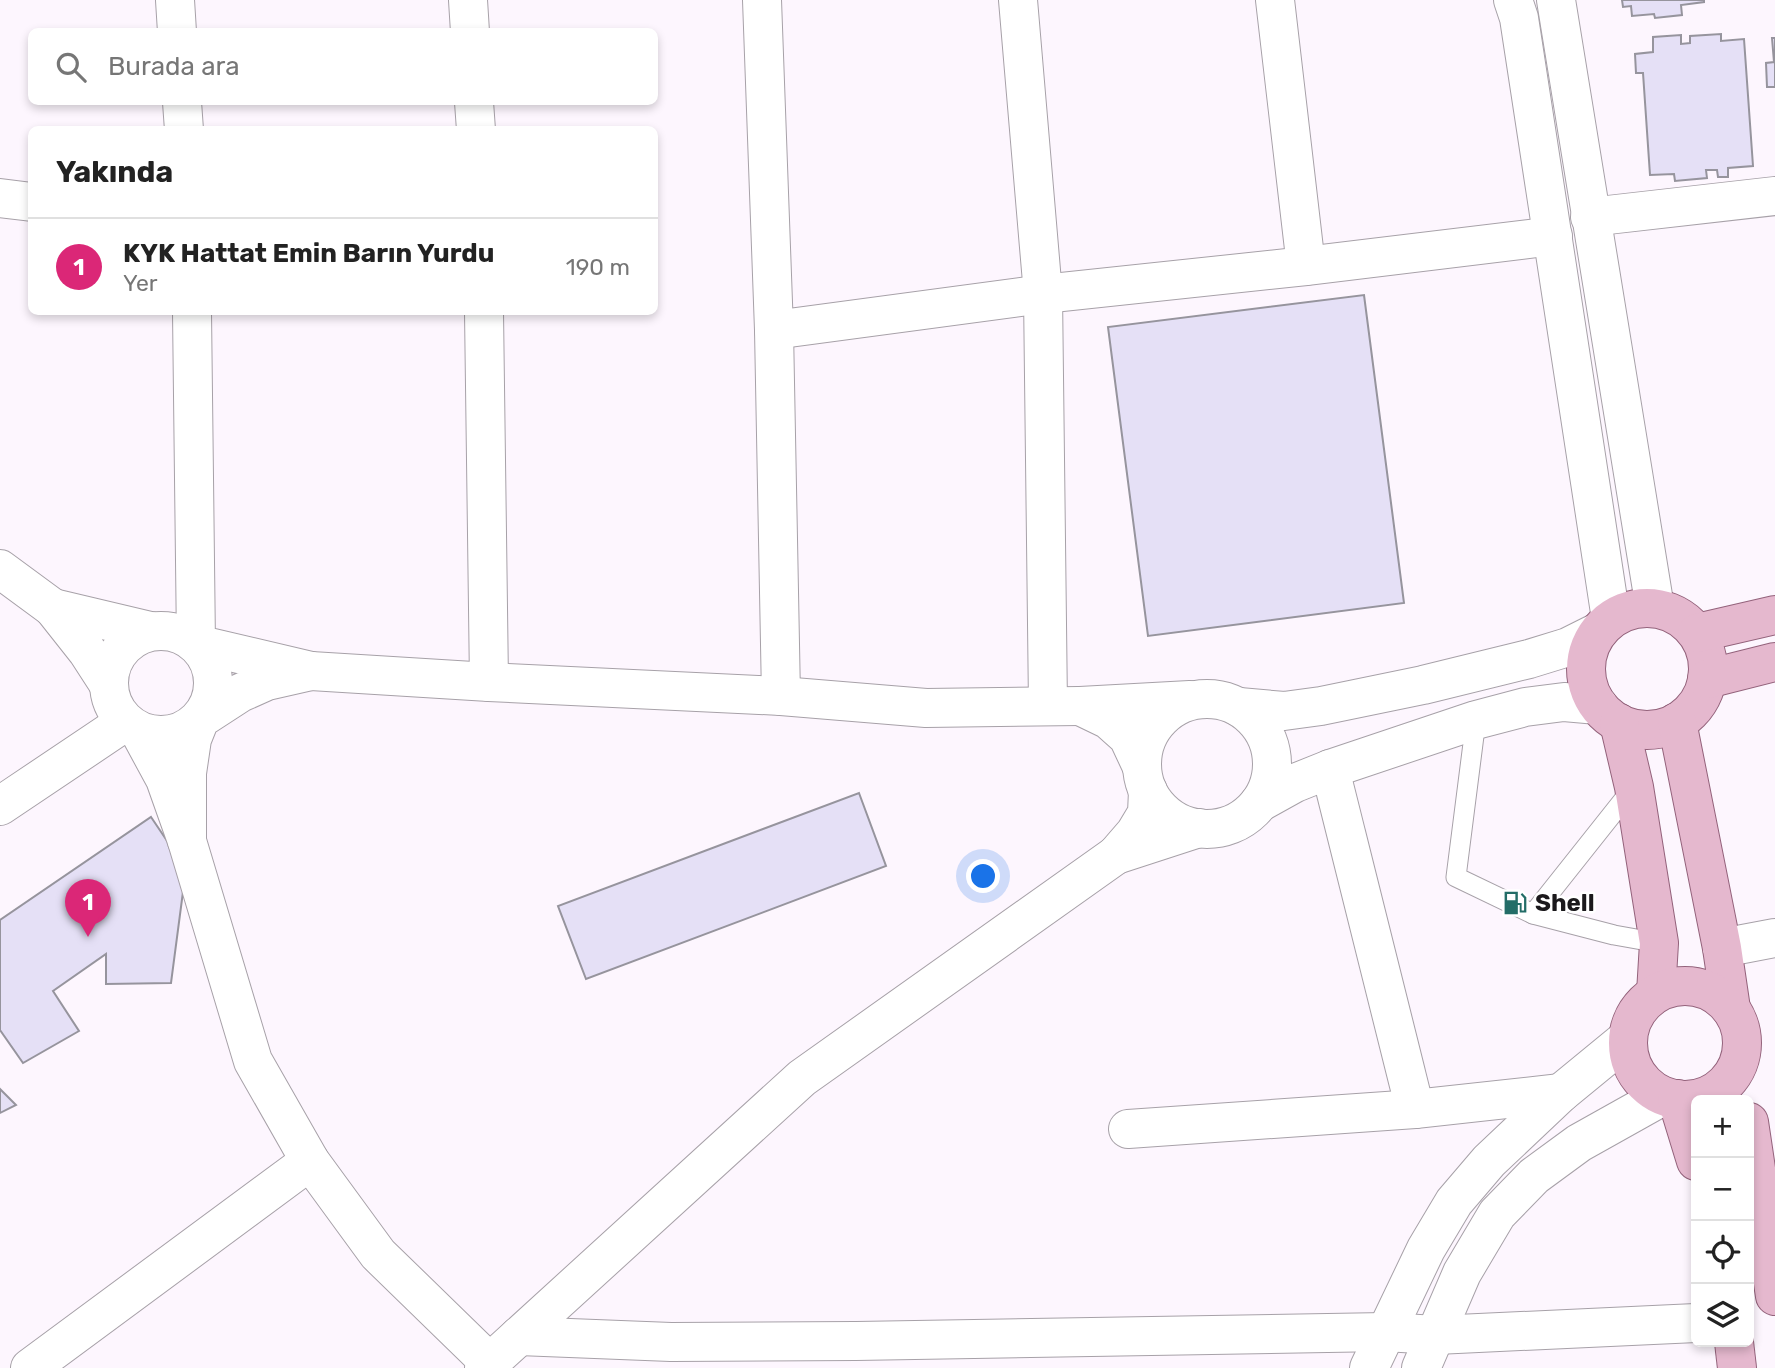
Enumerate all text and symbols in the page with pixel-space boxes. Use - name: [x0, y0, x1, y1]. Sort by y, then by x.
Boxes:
- search box: [28, 28, 658, 105]
- icon: search: [52, 48, 90, 86]
- text: Burada ara: [108, 51, 240, 82]
- text: Yakında: [56, 154, 173, 190]
- text: KYK Hattat Emin Barın Yurdu: [123, 238, 494, 269]
- text: 1: [73, 253, 85, 281]
- text: 190 m: [566, 253, 630, 281]
- text: Yer: [123, 269, 158, 297]
- your location: [966, 859, 1000, 893]
- pin: 1: [65, 879, 111, 937]
- fuel station icon: Shell: [1501, 889, 1529, 917]
- place label: Shell: [1535, 889, 1595, 917]
- map controls: [1691, 1095, 1754, 1347]
- button: +: [1691, 1095, 1754, 1158]
- button: −: [1691, 1158, 1754, 1221]
- button: locate: [1691, 1221, 1754, 1284]
- button: layers: [1691, 1284, 1754, 1347]

